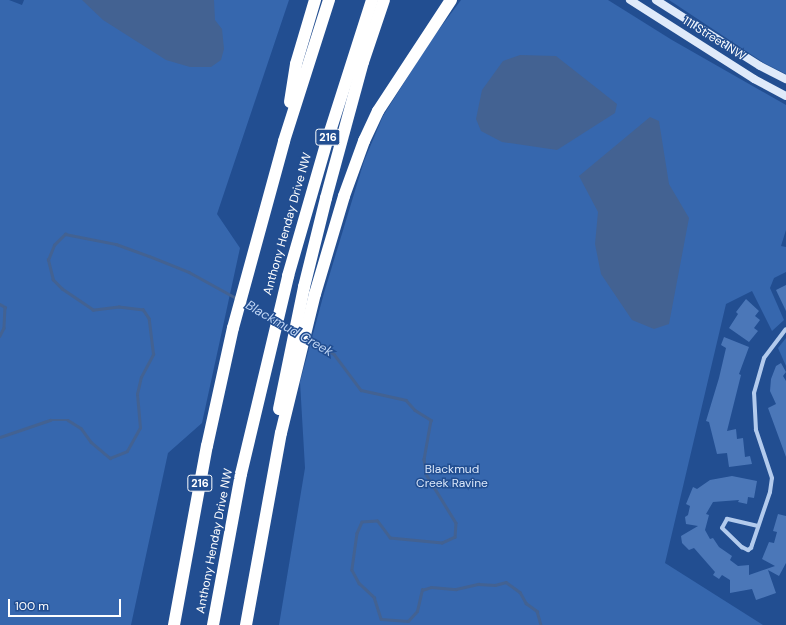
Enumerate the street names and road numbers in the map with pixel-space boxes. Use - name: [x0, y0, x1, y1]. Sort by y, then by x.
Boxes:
- street label: 111 Street NW: [680, 14, 748, 64]
- road number: 216: [315, 128, 341, 146]
- street label: Anthony Henday Drive NW: [261, 151, 315, 297]
- street label: Anthony Henday Drive NW: [194, 467, 236, 615]
- road number: 216: [187, 474, 213, 492]

